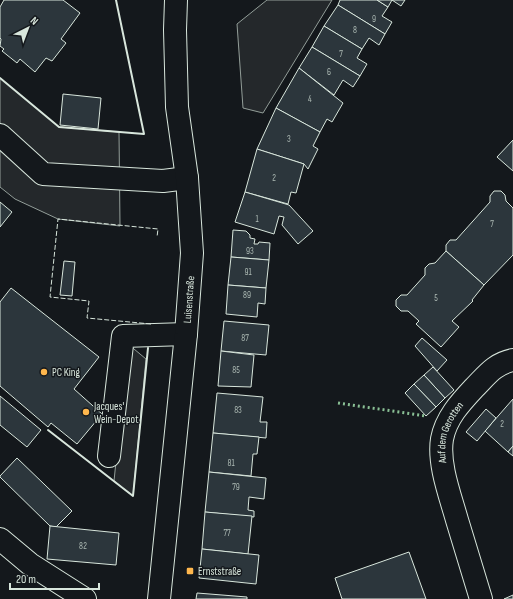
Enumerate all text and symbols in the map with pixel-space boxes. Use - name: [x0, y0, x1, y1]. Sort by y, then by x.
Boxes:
- north arrow: [8, 8, 48, 48]
- text: N: [28, 14, 41, 28]
- house number: 9: [372, 14, 376, 25]
- house number: 8: [353, 25, 357, 36]
- house number: 7: [339, 49, 343, 60]
- house number: 6: [327, 67, 331, 78]
- house number: 4: [308, 94, 312, 105]
- house number: 3: [287, 134, 291, 145]
- house number: 2: [272, 173, 276, 184]
- house number: 1: [255, 214, 259, 225]
- house number: 7: [490, 219, 494, 230]
- house number: 93: [246, 246, 254, 257]
- house number: 91: [244, 267, 252, 278]
- street label: Luisenstraße: [180, 275, 197, 324]
- house number: 89: [243, 290, 251, 301]
- house number: 5: [434, 293, 438, 304]
- house number: 87: [241, 333, 249, 344]
- house number: 85: [232, 365, 240, 376]
- place label: PC King: [52, 366, 80, 379]
- marker: PC King: [39, 367, 49, 377]
- street label: Auf dem Gerotten: [435, 399, 466, 465]
- place label: Jacques' Wein-Depot: [93, 400, 139, 426]
- house number: 83: [234, 405, 242, 416]
- marker: Jacques' Wein-Depot: [81, 407, 91, 417]
- house number: 2: [500, 419, 504, 430]
- house number: 81: [227, 458, 235, 469]
- house number: 79: [232, 482, 240, 493]
- house number: 77: [223, 528, 231, 539]
- house number: 82: [79, 541, 87, 552]
- scale bar: [10, 565, 99, 591]
- place label: Ernststraße: [198, 565, 241, 578]
- marker: Ernststraße: [185, 566, 195, 576]
- text: 20 m: [16, 572, 36, 587]

